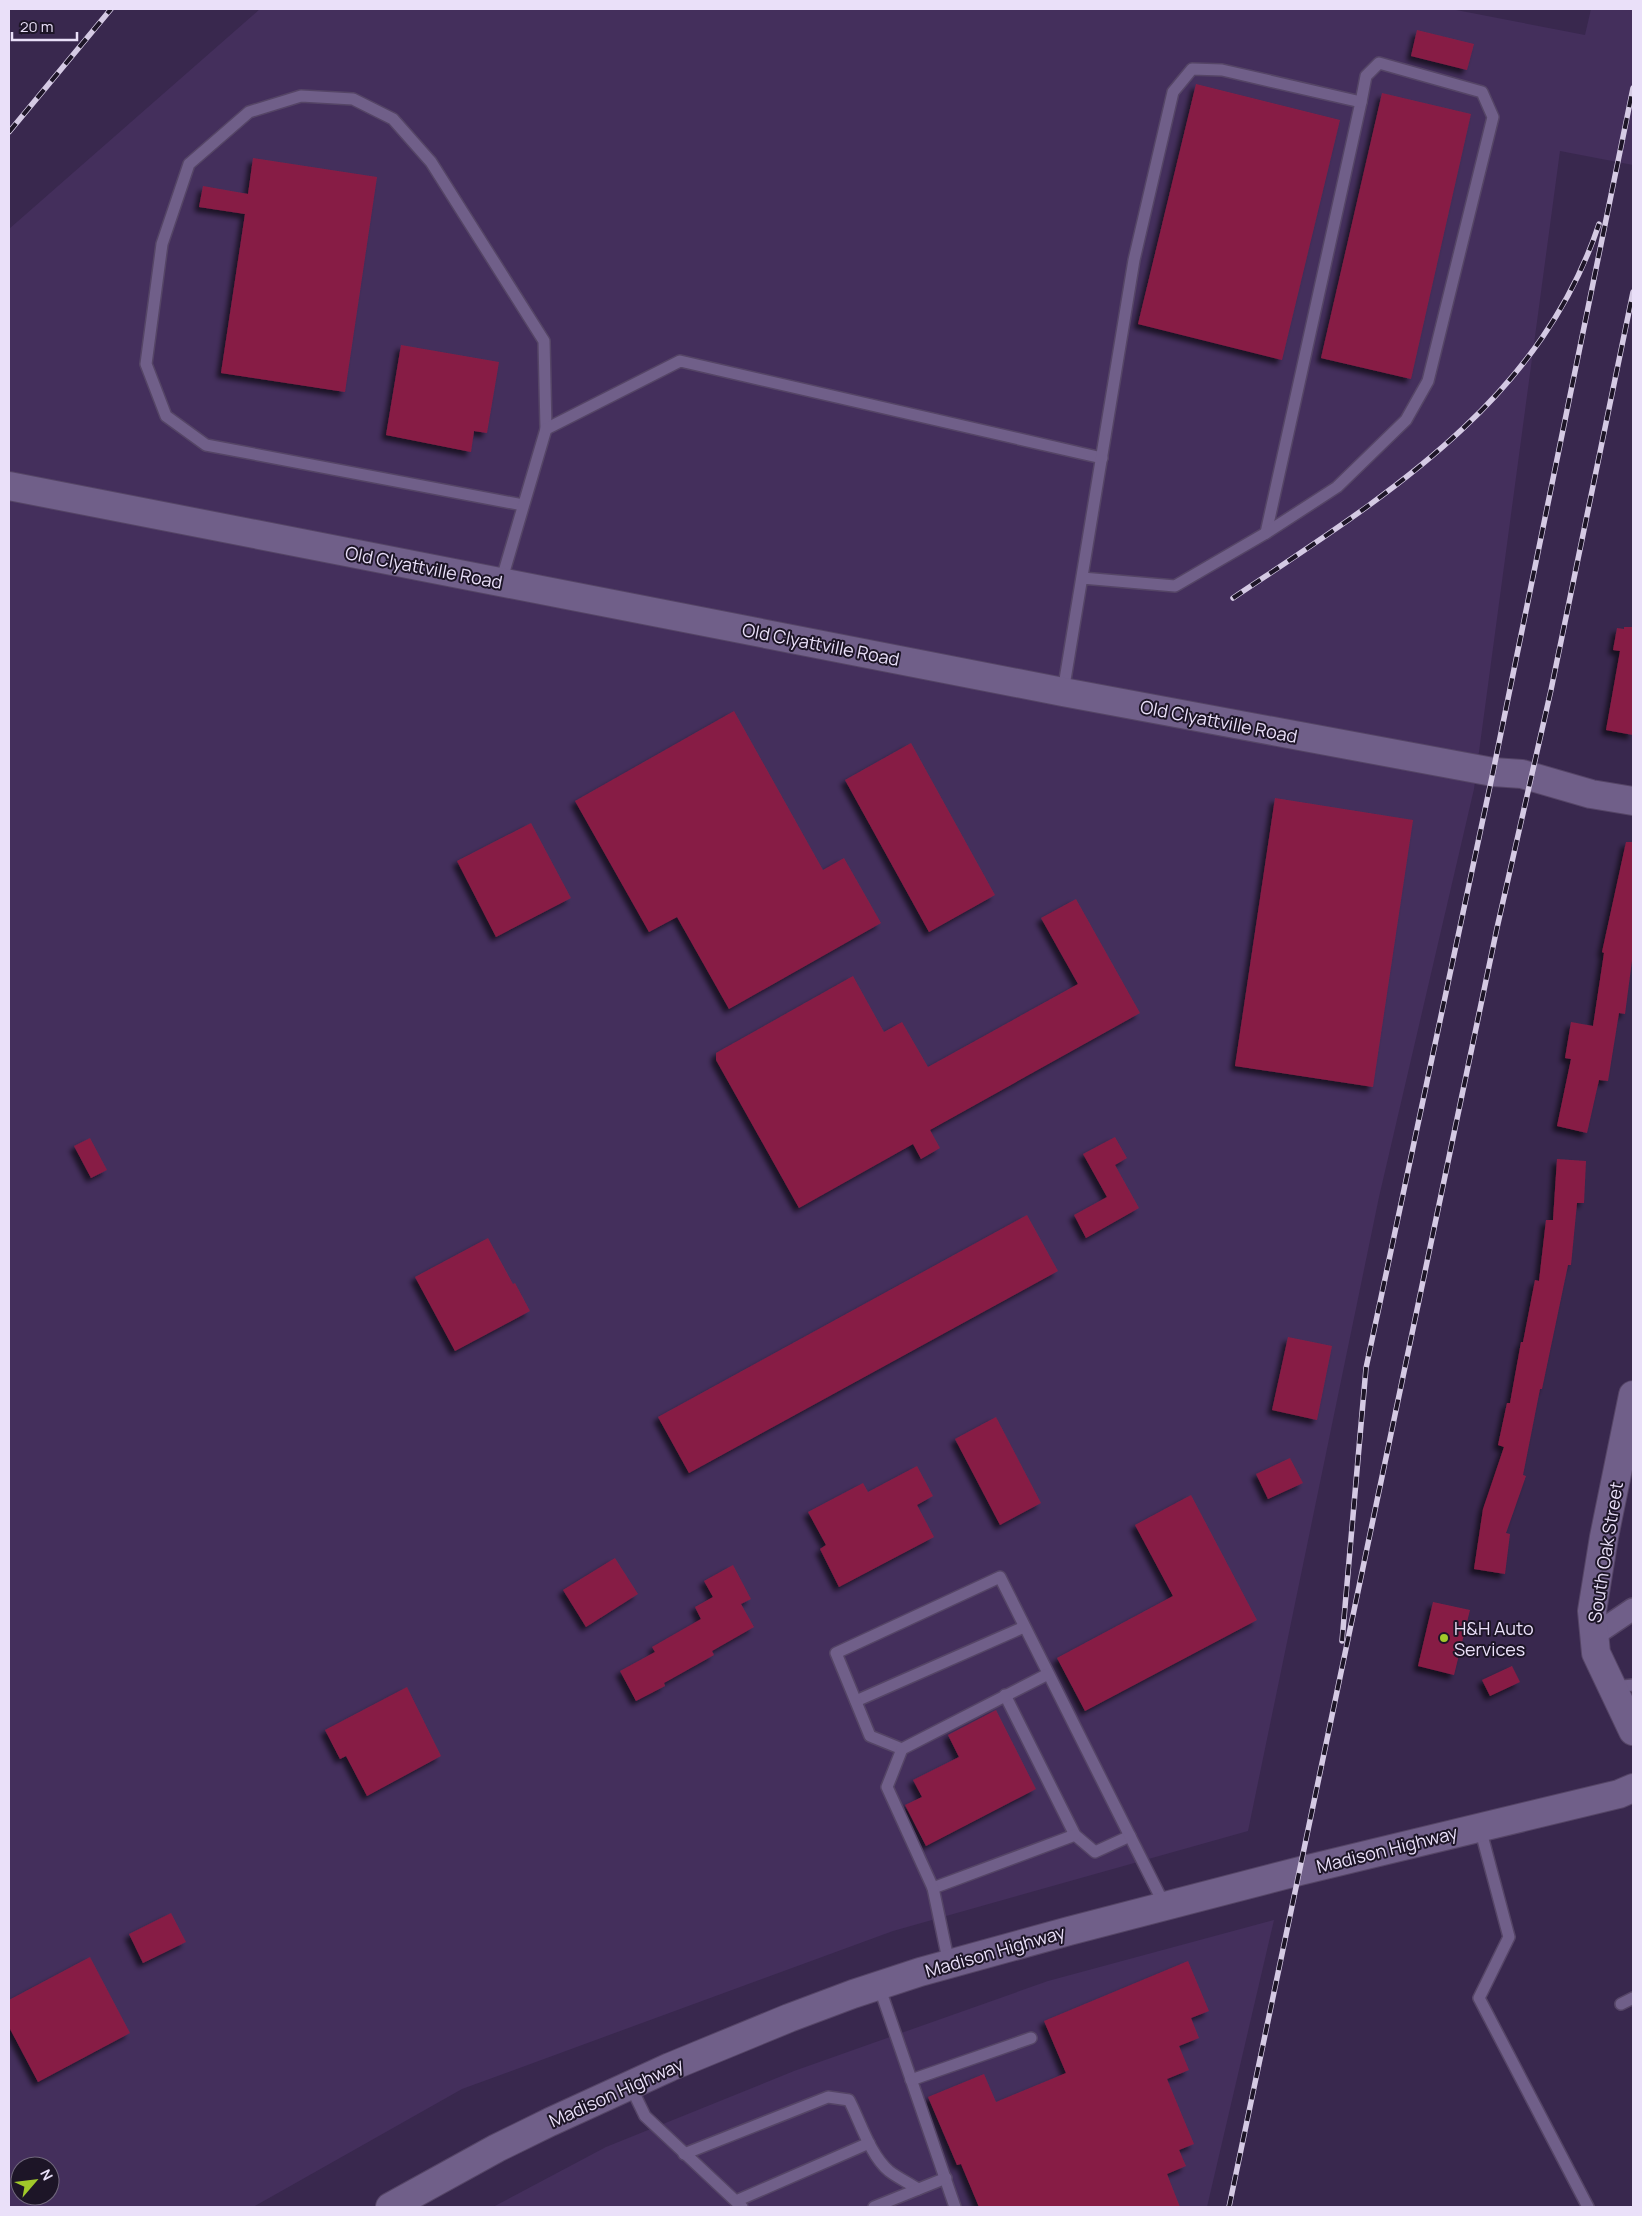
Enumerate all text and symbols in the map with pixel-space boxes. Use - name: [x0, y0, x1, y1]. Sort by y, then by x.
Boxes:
- scale bar: [12, 10, 78, 42]
- text: 20 m: [20, 16, 53, 37]
- street label: Old Clyattville Road: [343, 540, 505, 594]
- street label: Old Clyattville Road: [740, 617, 902, 671]
- street label: Old Clyattville Road: [1138, 694, 1300, 748]
- street label: South Oak Street: [1582, 1480, 1628, 1624]
- place label: H&H Auto Services: [1454, 1616, 1534, 1661]
- marker: H&H Auto Services: [1438, 1632, 1450, 1644]
- street label: Madison Highway: [1314, 1820, 1460, 1878]
- street label: Madison Highway: [922, 1919, 1068, 1982]
- street label: Madison Highway: [545, 2051, 687, 2132]
- north arrow: [10, 2156, 60, 2206]
- text: N: [36, 2166, 58, 2184]

